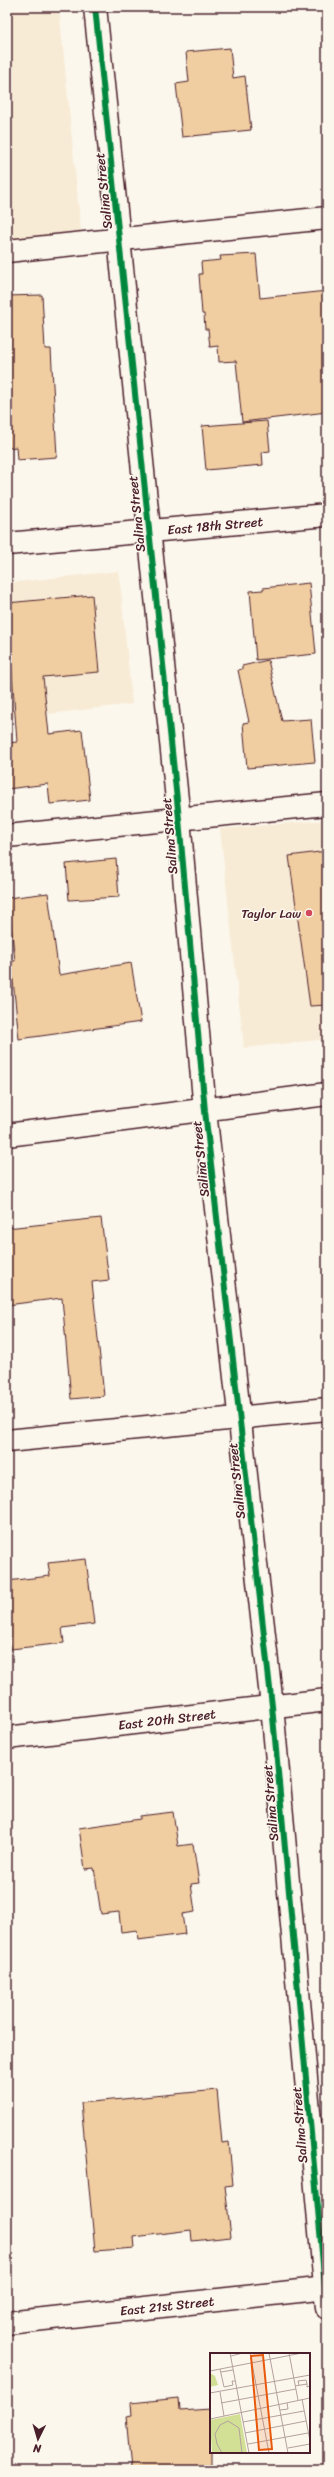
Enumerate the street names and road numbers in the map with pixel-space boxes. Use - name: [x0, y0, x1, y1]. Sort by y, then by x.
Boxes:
- street label: Salina Street: [88, 151, 119, 230]
- street label: Salina Street: [121, 474, 152, 553]
- street label: East 18th Street: [166, 510, 264, 541]
- street label: Salina Street: [155, 796, 184, 875]
- street label: Salina Street: [185, 1119, 216, 1198]
- street label: Salina Street: [221, 1441, 252, 1520]
- street label: East 20th Street: [117, 1702, 217, 1737]
- street label: Salina Street: [256, 1763, 285, 1842]
- street label: Salina Street: [285, 2085, 314, 2164]
- street label: East 21st Street: [119, 2289, 216, 2323]

